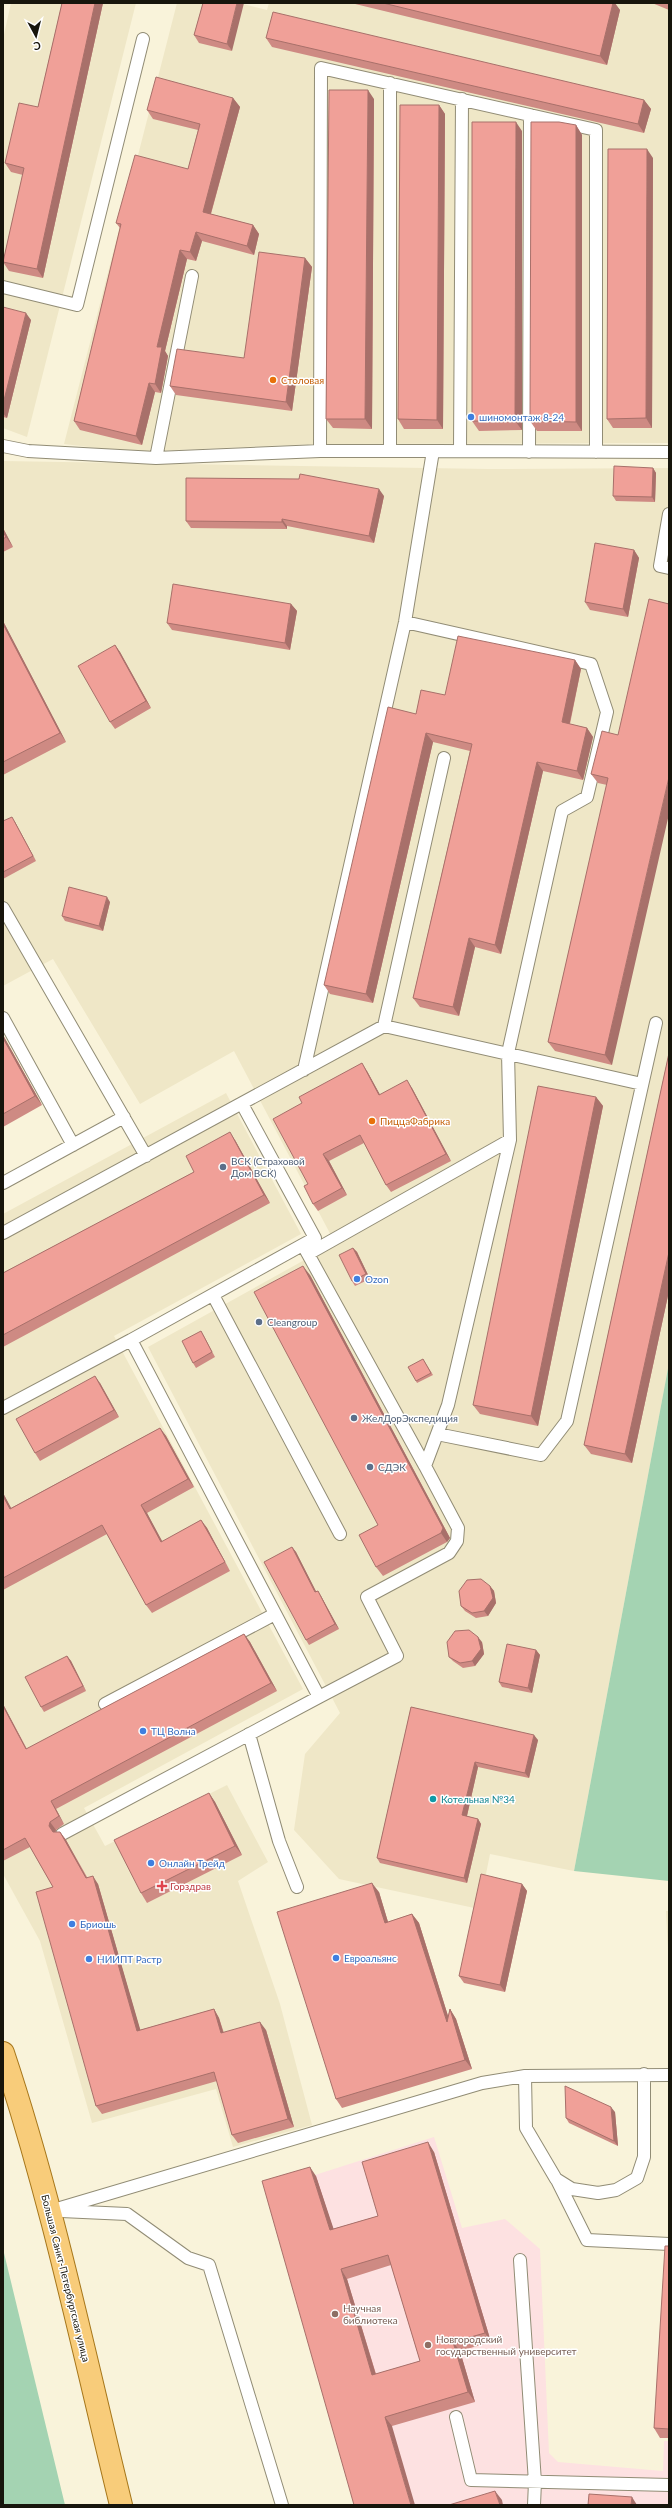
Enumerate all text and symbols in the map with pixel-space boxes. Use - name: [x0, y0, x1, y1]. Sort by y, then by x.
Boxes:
- north arrow: [16, 16, 56, 56]
- text: С: [32, 40, 42, 53]
- place label: Столовая: [281, 374, 324, 386]
- marker: Столовая: [268, 375, 278, 385]
- place label: шиномонтаж 8-24: [479, 411, 564, 423]
- marker: шиномонтаж 8-24: [466, 412, 476, 422]
- place label: ПиццаФабрика: [380, 1115, 450, 1127]
- marker: ПиццаФабрика: [367, 1116, 377, 1126]
- place label: ВСК (Страховой Дом ВСК): [231, 1155, 305, 1179]
- marker: ВСК (Страховой Дом ВСК): [218, 1162, 228, 1172]
- place label: Ozon: [365, 1273, 389, 1285]
- marker: Ozon: [352, 1274, 362, 1284]
- place label: Cleangroup: [267, 1316, 318, 1328]
- marker: Cleangroup: [254, 1317, 264, 1327]
- place label: ЖелДорЭкспедиция: [362, 1412, 458, 1424]
- marker: ЖелДорЭкспедиция: [349, 1413, 359, 1423]
- place label: СДЭК: [378, 1461, 406, 1473]
- marker: СДЭК: [365, 1462, 375, 1472]
- place label: ТЦ Волна: [151, 1725, 196, 1737]
- marker: ТЦ Волна: [138, 1726, 148, 1736]
- place label: Котельная №34: [441, 1793, 515, 1805]
- marker: Котельная №34: [428, 1794, 438, 1804]
- place label: Онлайн Трейд: [159, 1857, 225, 1869]
- marker: Онлайн Трейд: [146, 1858, 156, 1868]
- place label: Горздрав: [170, 1880, 211, 1892]
- marker: Горздрав: [157, 1881, 167, 1891]
- place label: Бриошь: [80, 1918, 116, 1930]
- marker: Бриошь: [67, 1919, 77, 1929]
- place label: Евроальянс: [344, 1952, 397, 1964]
- place label: НИИПТ Растр: [97, 1953, 162, 1965]
- marker: Евроальянс: [331, 1953, 341, 1963]
- marker: НИИПТ Растр: [84, 1954, 94, 1964]
- street label: Большая Санкт-Петербургская улица: [39, 2193, 93, 2363]
- place label: Научная библиотека: [343, 2302, 398, 2326]
- marker: Научная библиотека: [330, 2309, 340, 2319]
- place label: Новгородский государственный университет: [436, 2333, 577, 2357]
- marker: Новгородский государственный университет: [423, 2340, 433, 2350]

